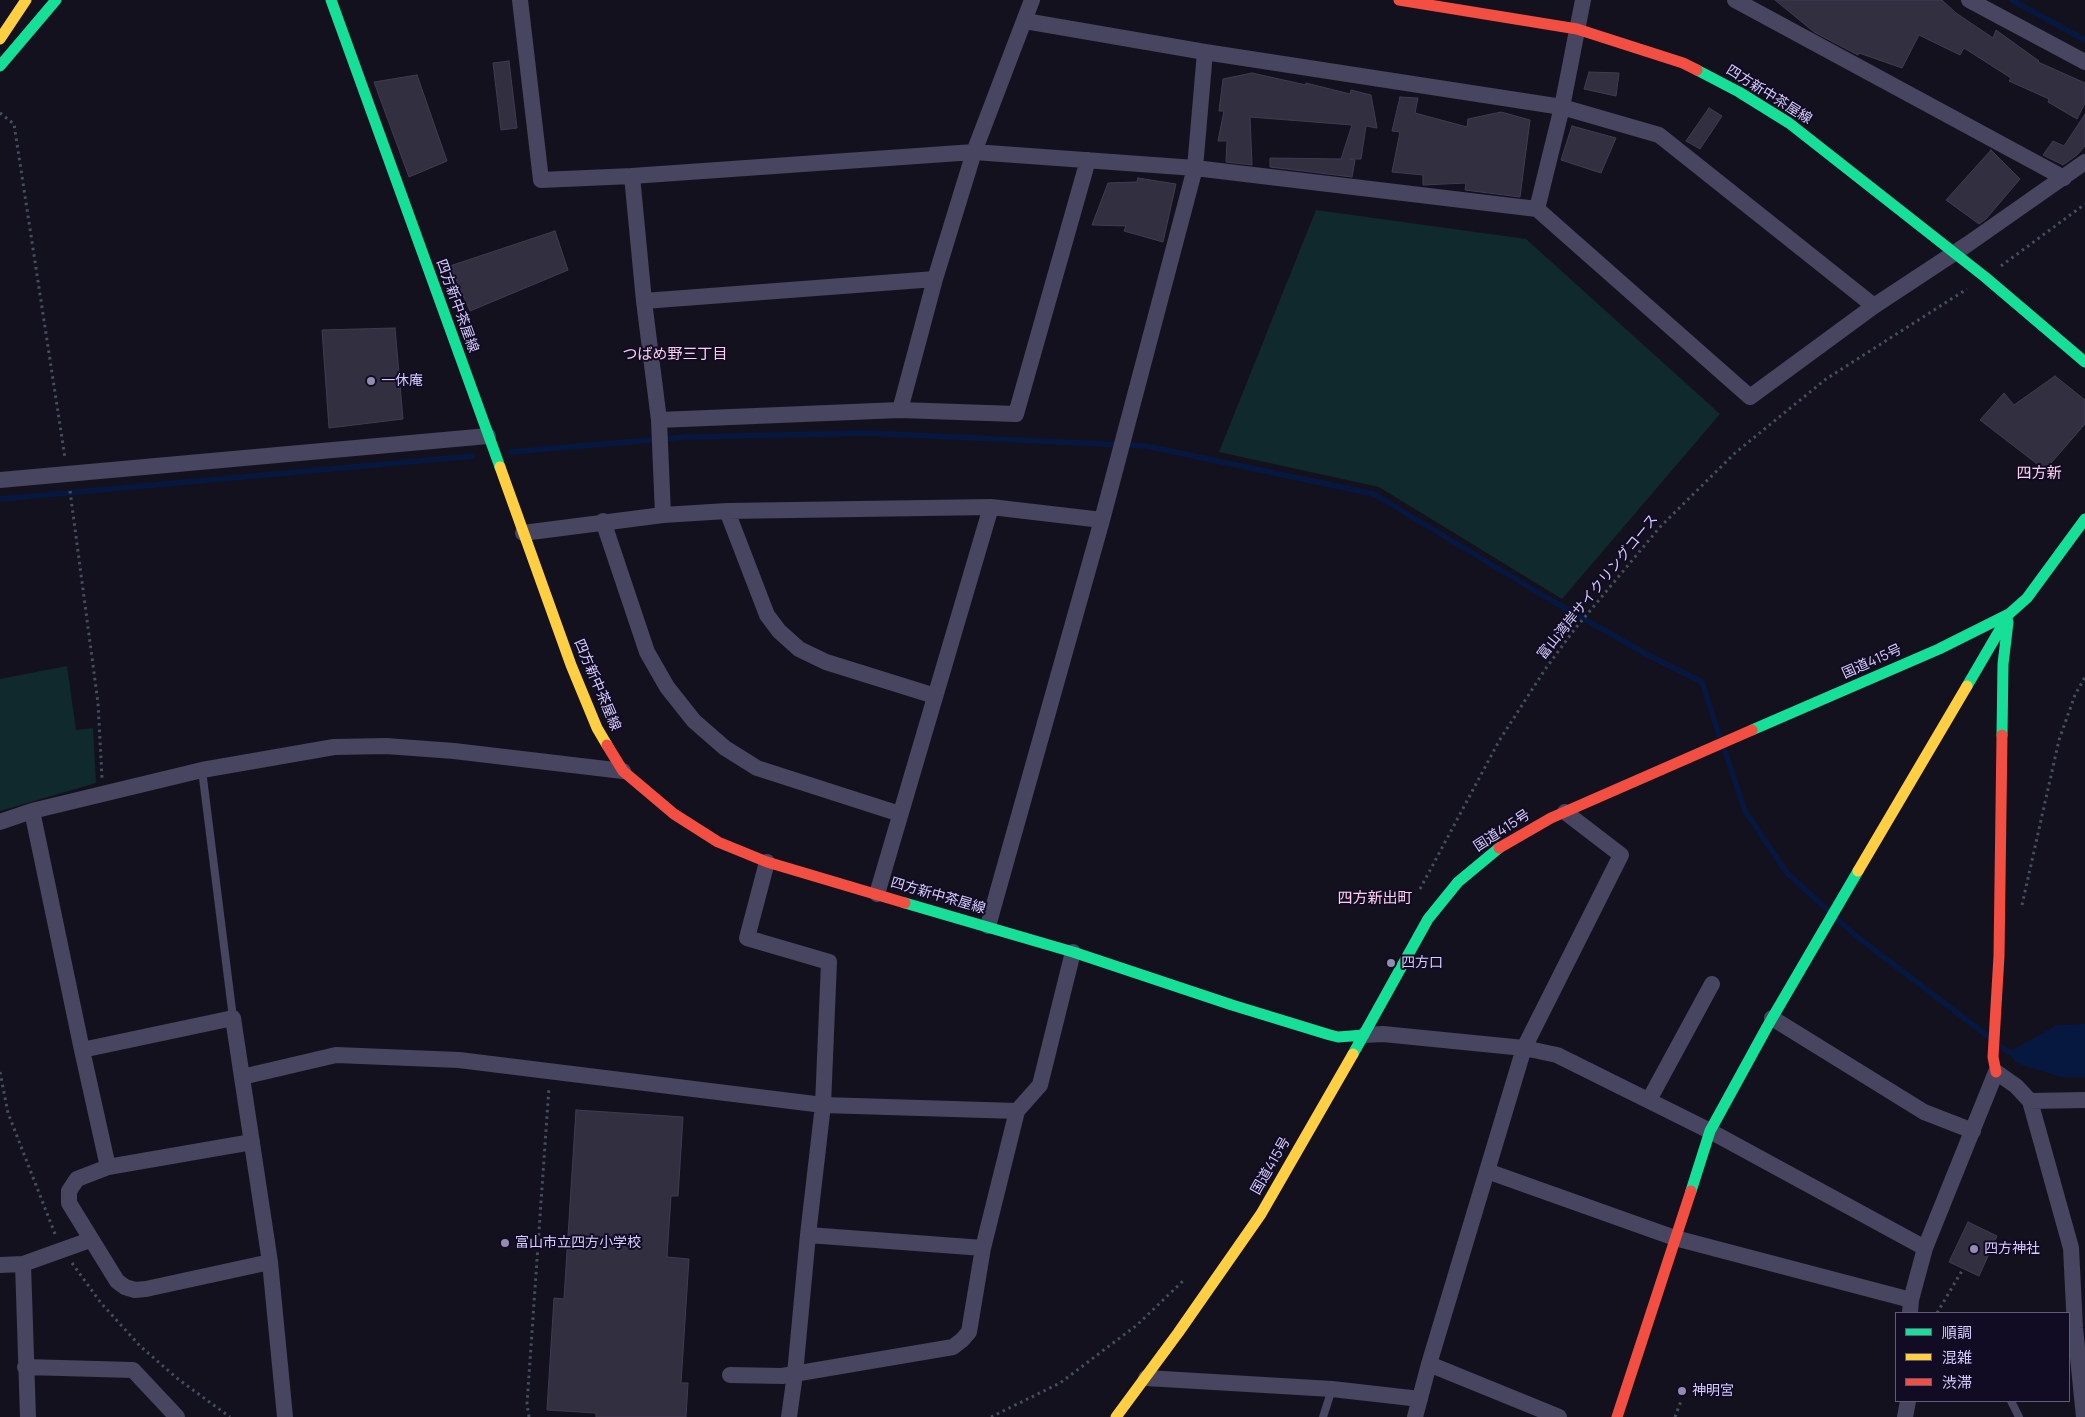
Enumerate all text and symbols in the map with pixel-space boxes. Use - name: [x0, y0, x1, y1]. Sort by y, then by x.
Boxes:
- street label: 四方新中茶屋線: [1723, 62, 1815, 128]
- street label: 四方新中茶屋線: [432, 257, 482, 355]
- district label: つばめ野三丁目: [623, 346, 727, 364]
- place label: 一休庵: [381, 373, 423, 389]
- marker: 一休庵: [365, 375, 377, 387]
- district label: 四方新: [2017, 465, 2061, 483]
- street label: 富山湾岸サイクリングコース: [1534, 511, 1662, 663]
- street label: 四方新中茶屋線: [570, 637, 624, 733]
- street label: 国道415号: [1839, 641, 1905, 683]
- street label: 国道415号: [1471, 807, 1533, 855]
- street label: 四方新中茶屋線: [889, 874, 987, 918]
- district label: 四方新出町: [1338, 890, 1412, 908]
- place label: 四方口: [1401, 955, 1443, 971]
- marker: 四方口: [1385, 957, 1397, 969]
- street label: 国道415号: [1248, 1134, 1294, 1198]
- place label: 富山市立四方小学校: [515, 1235, 641, 1251]
- marker: 富山市立四方小学校: [499, 1237, 511, 1249]
- place label: 四方神社: [1984, 1241, 2040, 1257]
- marker: 四方神社: [1968, 1243, 1980, 1255]
- legend: [1895, 1312, 2070, 1402]
- text: 順調: [1942, 1322, 1972, 1343]
- text: 混雑: [1942, 1347, 1972, 1368]
- text: 渋滞: [1942, 1372, 1972, 1393]
- place label: 神明宮: [1692, 1383, 1734, 1399]
- marker: 神明宮: [1676, 1385, 1688, 1397]

